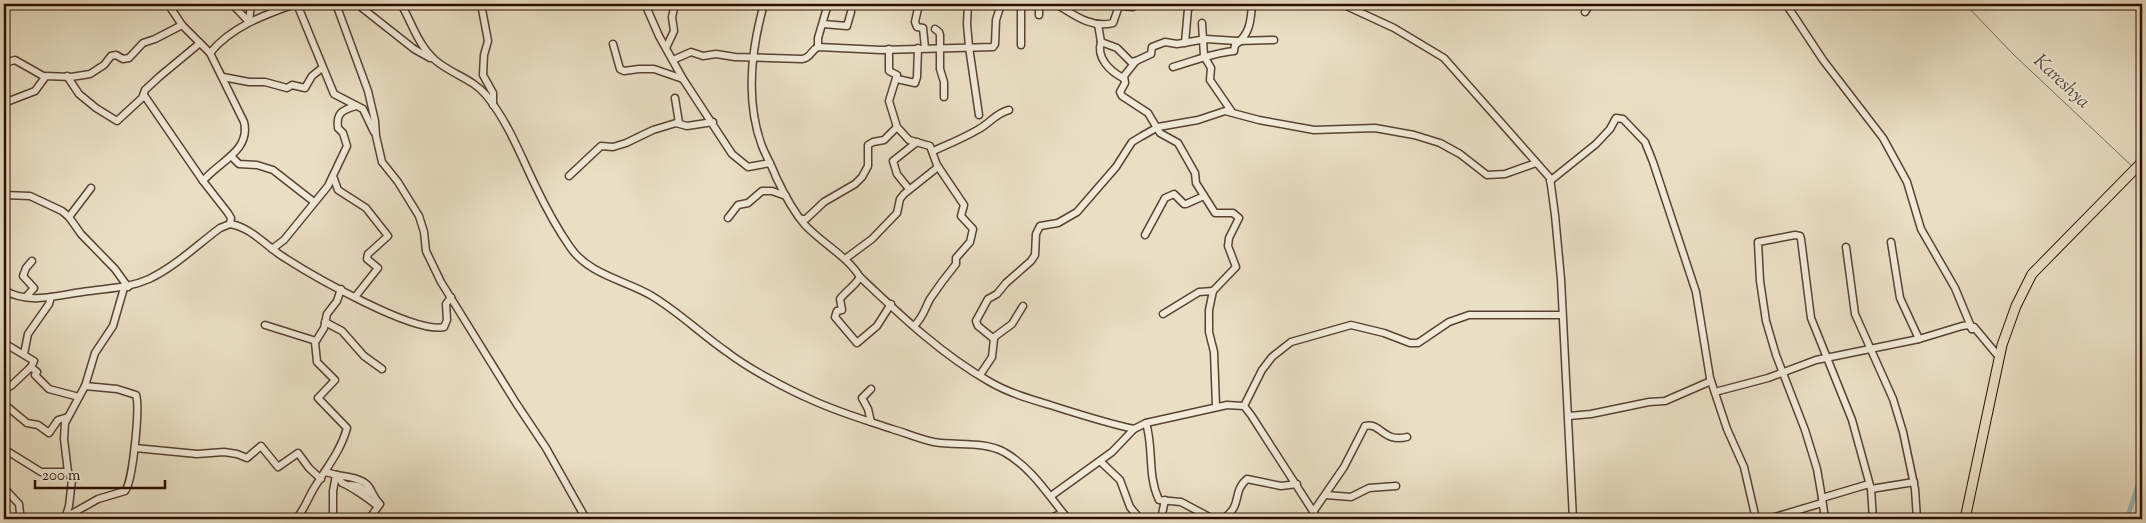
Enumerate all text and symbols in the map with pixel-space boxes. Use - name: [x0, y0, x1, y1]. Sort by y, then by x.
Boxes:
- water label: Kareshya: [2027, 49, 2096, 116]
- scale bar: [35, 458, 165, 490]
- text: 200 m: [42, 466, 81, 487]

